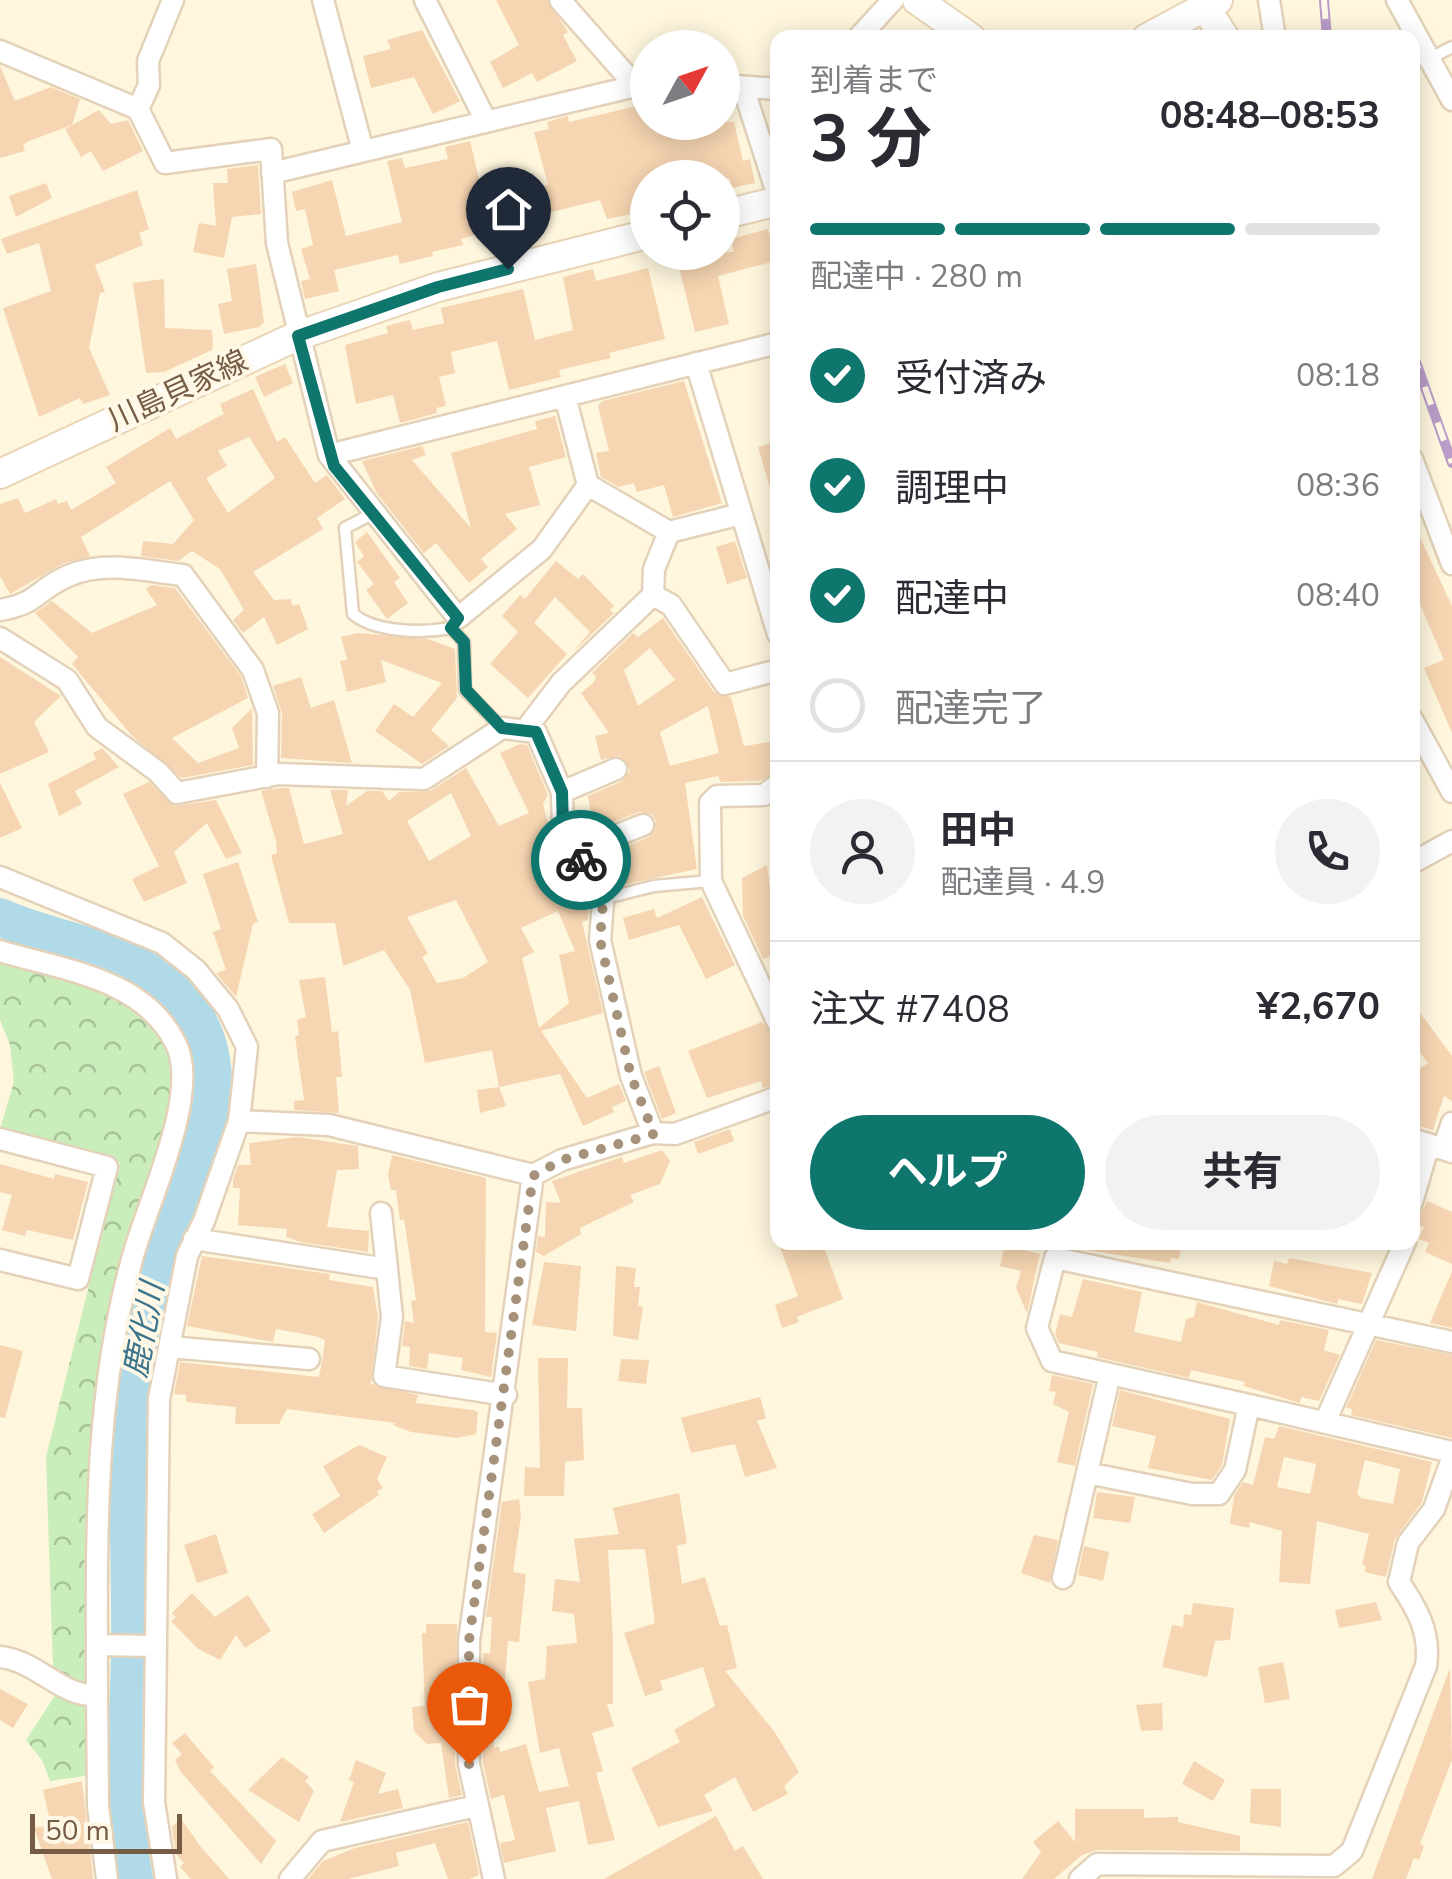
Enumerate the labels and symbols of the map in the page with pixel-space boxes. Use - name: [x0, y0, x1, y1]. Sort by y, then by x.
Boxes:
- north arrow: [630, 30, 740, 140]
- pin: [466, 167, 551, 270]
- street label: 川島貝家線: [101, 341, 255, 441]
- courier: [531, 810, 631, 910]
- water label: 鹿化川: [114, 1276, 175, 1381]
- pin: [427, 1662, 512, 1765]
- scale bar: [30, 1809, 182, 1854]

